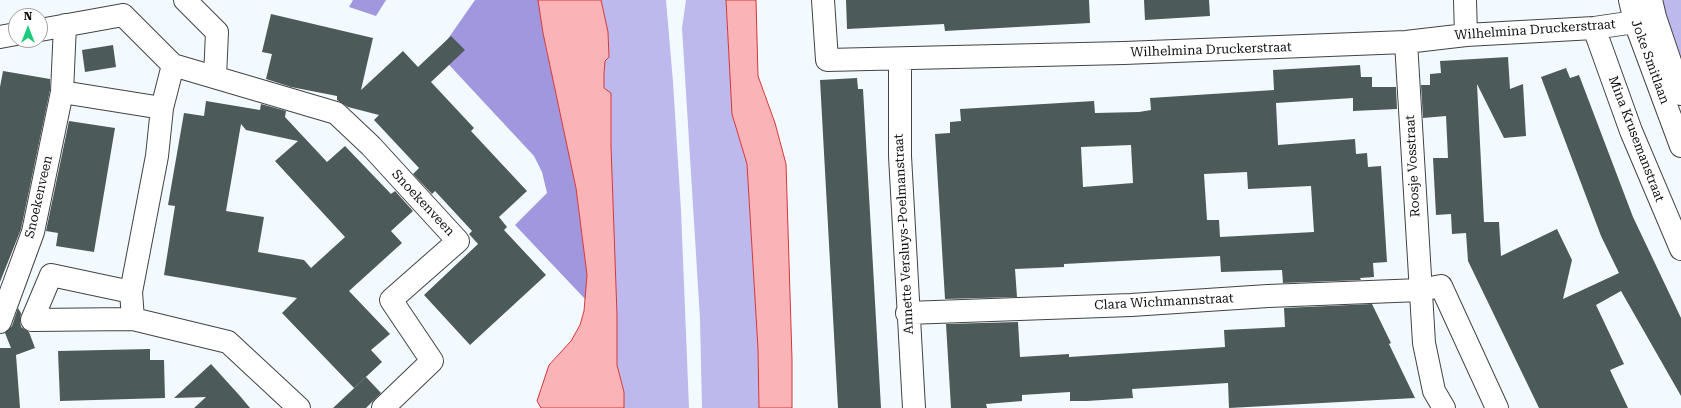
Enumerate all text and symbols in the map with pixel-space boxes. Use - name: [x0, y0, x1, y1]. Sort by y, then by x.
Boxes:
- north arrow: [8, 8, 48, 48]
- text: N: [24, 10, 32, 23]
- street label: Wilhelmina Druckerstraat: [1454, 17, 1616, 43]
- street label: Joke Smitlaan: [1627, 18, 1673, 106]
- street label: Wilhelmina Druckerstraat: [1130, 39, 1292, 61]
- street label: Mina Krusemanstraat: [1605, 74, 1667, 204]
- street label: Roosje Vosstraat: [1403, 114, 1423, 218]
- street label: Annette Versluys-Poelmanstraat: [891, 133, 917, 335]
- street label: Snoekenveen: [22, 154, 56, 240]
- street label: Snoekenveen: [388, 167, 458, 239]
- street label: Clara Wichmannstraat: [1094, 291, 1234, 313]

